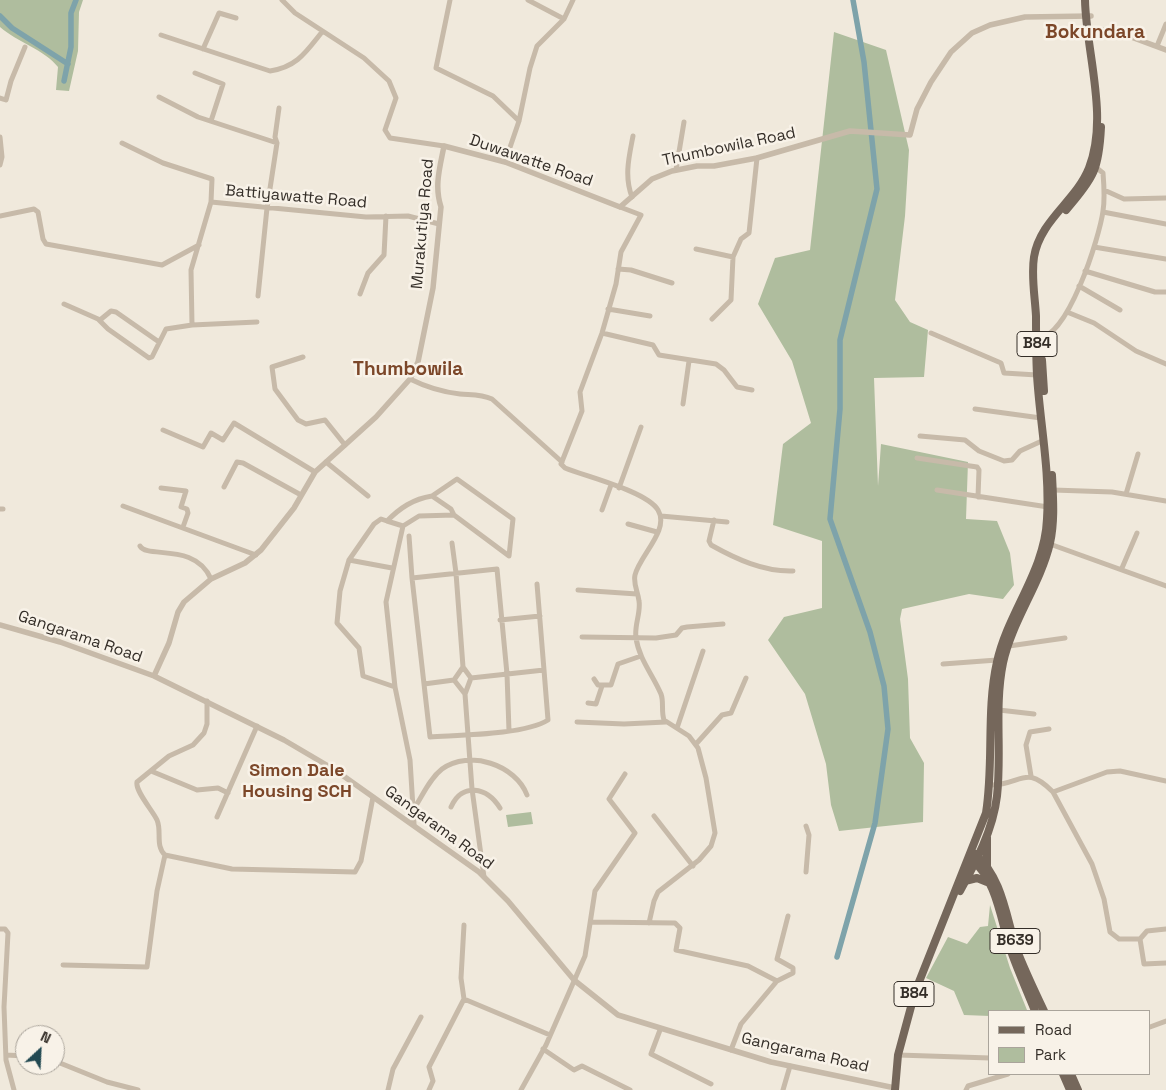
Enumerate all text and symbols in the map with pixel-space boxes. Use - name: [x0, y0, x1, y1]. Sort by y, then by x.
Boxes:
- district label: Bokundara: [1045, 22, 1145, 44]
- street label: Thumbowila Road: [661, 123, 797, 171]
- street label: Duwawatte Road: [467, 131, 595, 191]
- street label: Murakutiya Road: [408, 158, 438, 290]
- street label: Battiyawatte Road: [224, 181, 368, 213]
- road number: B84: [1017, 332, 1057, 356]
- district label: Thumbowila: [353, 359, 463, 381]
- street label: Gangarama Road: [15, 607, 145, 667]
- district label: Simon Dale Housing SCH: [242, 760, 352, 802]
- street label: Gangarama Road: [381, 782, 497, 874]
- road number: B639: [990, 928, 1040, 954]
- road number: B84: [894, 982, 934, 1006]
- legend: [988, 1010, 1151, 1075]
- text: Road: [1035, 1020, 1072, 1039]
- north arrow: [15, 1025, 65, 1075]
- text: N: [38, 1027, 54, 1047]
- street label: Gangarama Road: [739, 1029, 871, 1077]
- text: Park: [1035, 1045, 1066, 1064]

